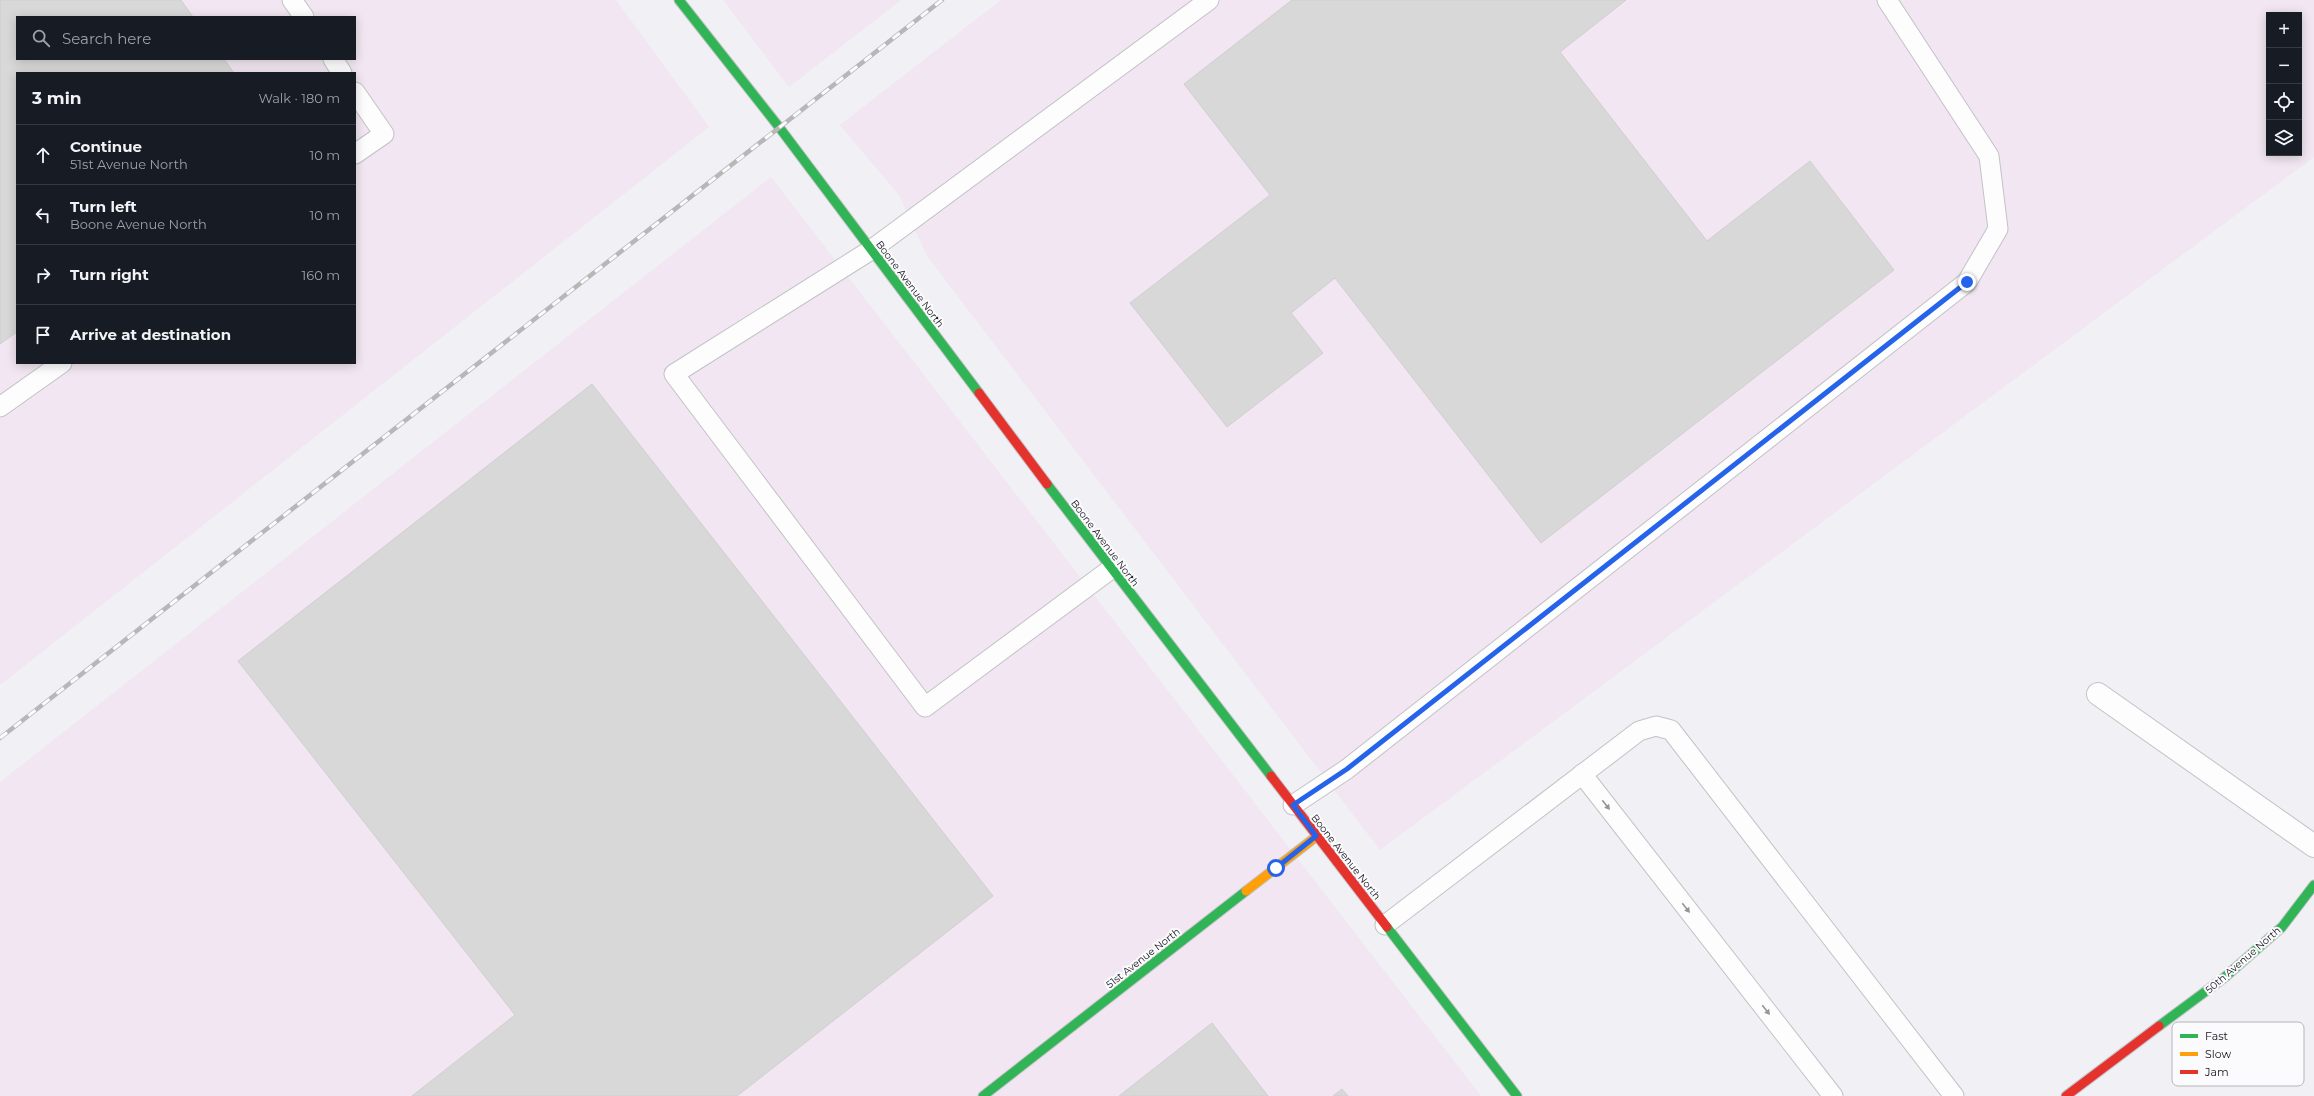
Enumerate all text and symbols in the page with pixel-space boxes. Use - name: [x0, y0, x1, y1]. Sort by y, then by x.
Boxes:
- map controls: [2266, 12, 2302, 156]
- button: +: [2266, 12, 2302, 48]
- search box: [16, 16, 356, 60]
- icon: search: [30, 27, 52, 49]
- text: Search here: [62, 29, 151, 48]
- button: −: [2266, 48, 2302, 84]
- button: locate: [2266, 84, 2302, 120]
- text: 3 min: [32, 88, 82, 108]
- text: Walk · 180 m: [258, 90, 340, 106]
- button: layers: [2266, 120, 2302, 156]
- text: Continue: [70, 137, 142, 156]
- icon: ahead: [32, 144, 54, 166]
- text: 10 m: [310, 147, 340, 163]
- text: 51st Avenue North: [70, 156, 188, 172]
- text: Turn left: [70, 197, 137, 216]
- icon: left: [32, 204, 54, 226]
- text: 10 m: [310, 207, 340, 223]
- text: Boone Avenue North: [70, 216, 207, 232]
- street label: Boone Avenue North: [873, 238, 947, 330]
- icon: right: [32, 264, 54, 286]
- text: Turn right: [70, 265, 149, 284]
- text: 160 m: [302, 267, 340, 283]
- route end: [1958, 273, 1976, 291]
- icon: arrive: [32, 324, 54, 346]
- text: Arrive at destination: [70, 325, 231, 344]
- street label: Boone Avenue North: [1068, 497, 1142, 589]
- one-way arrow: [1602, 799, 1610, 810]
- street label: Boone Avenue North: [1308, 812, 1384, 902]
- route start: [1267, 859, 1285, 877]
- one-way arrow: [1682, 902, 1690, 913]
- street label: 50th Avenue North: [2203, 924, 2283, 996]
- street label: 51st Avenue North: [1103, 925, 1183, 991]
- one-way arrow: [1762, 1005, 1770, 1016]
- legend: [2172, 1022, 2304, 1086]
- text: Fast: [2205, 1029, 2229, 1043]
- text: Slow: [2205, 1047, 2231, 1061]
- text: Jam: [2204, 1065, 2229, 1079]

